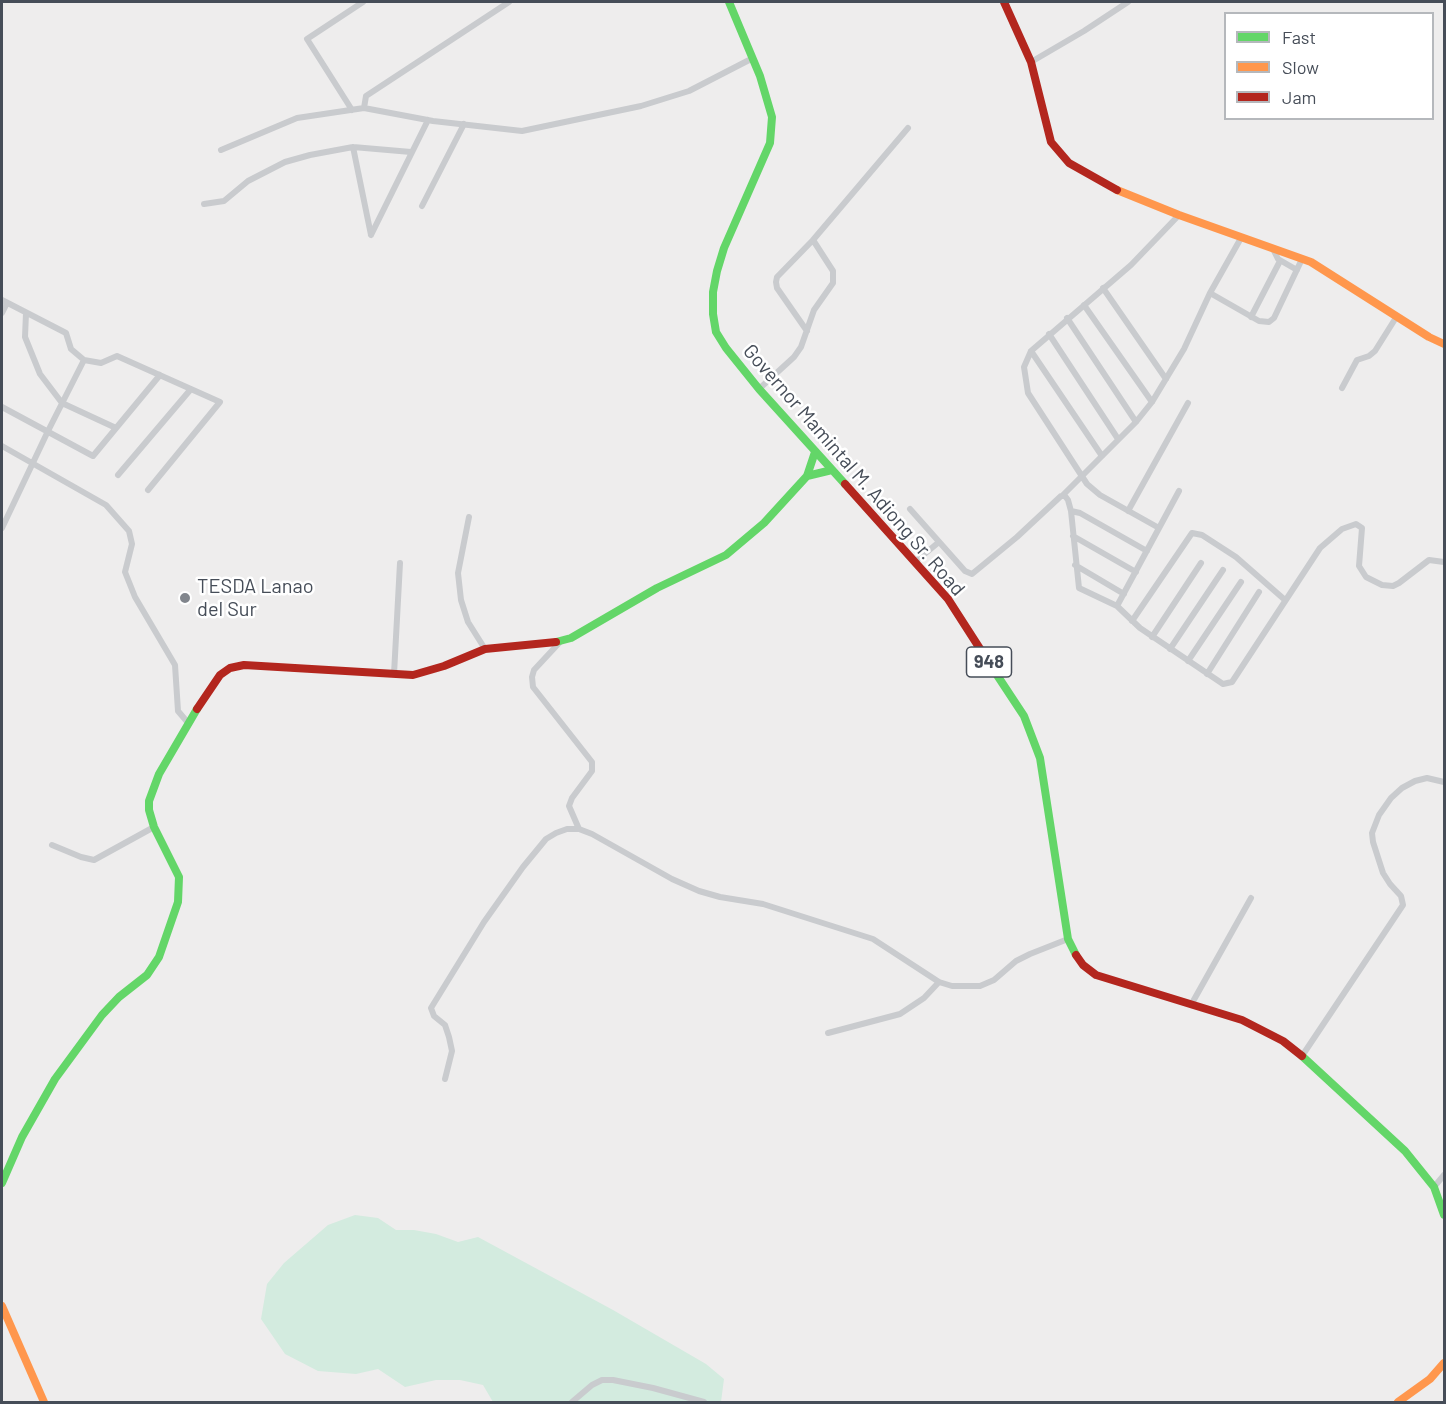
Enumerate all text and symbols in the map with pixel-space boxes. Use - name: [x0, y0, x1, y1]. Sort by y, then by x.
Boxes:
- legend: [1224, 12, 1434, 120]
- text: Fast: [1282, 26, 1316, 48]
- text: Slow: [1282, 56, 1319, 78]
- text: Jam: [1282, 86, 1316, 108]
- street label: Governor Mamintal M. Adiong Sr. Road: [738, 339, 970, 601]
- place label: TESDA Lanao del Sur: [197, 574, 314, 621]
- marker: TESDA Lanao del Sur: [178, 591, 192, 605]
- road number: 948: [966, 647, 1012, 677]

